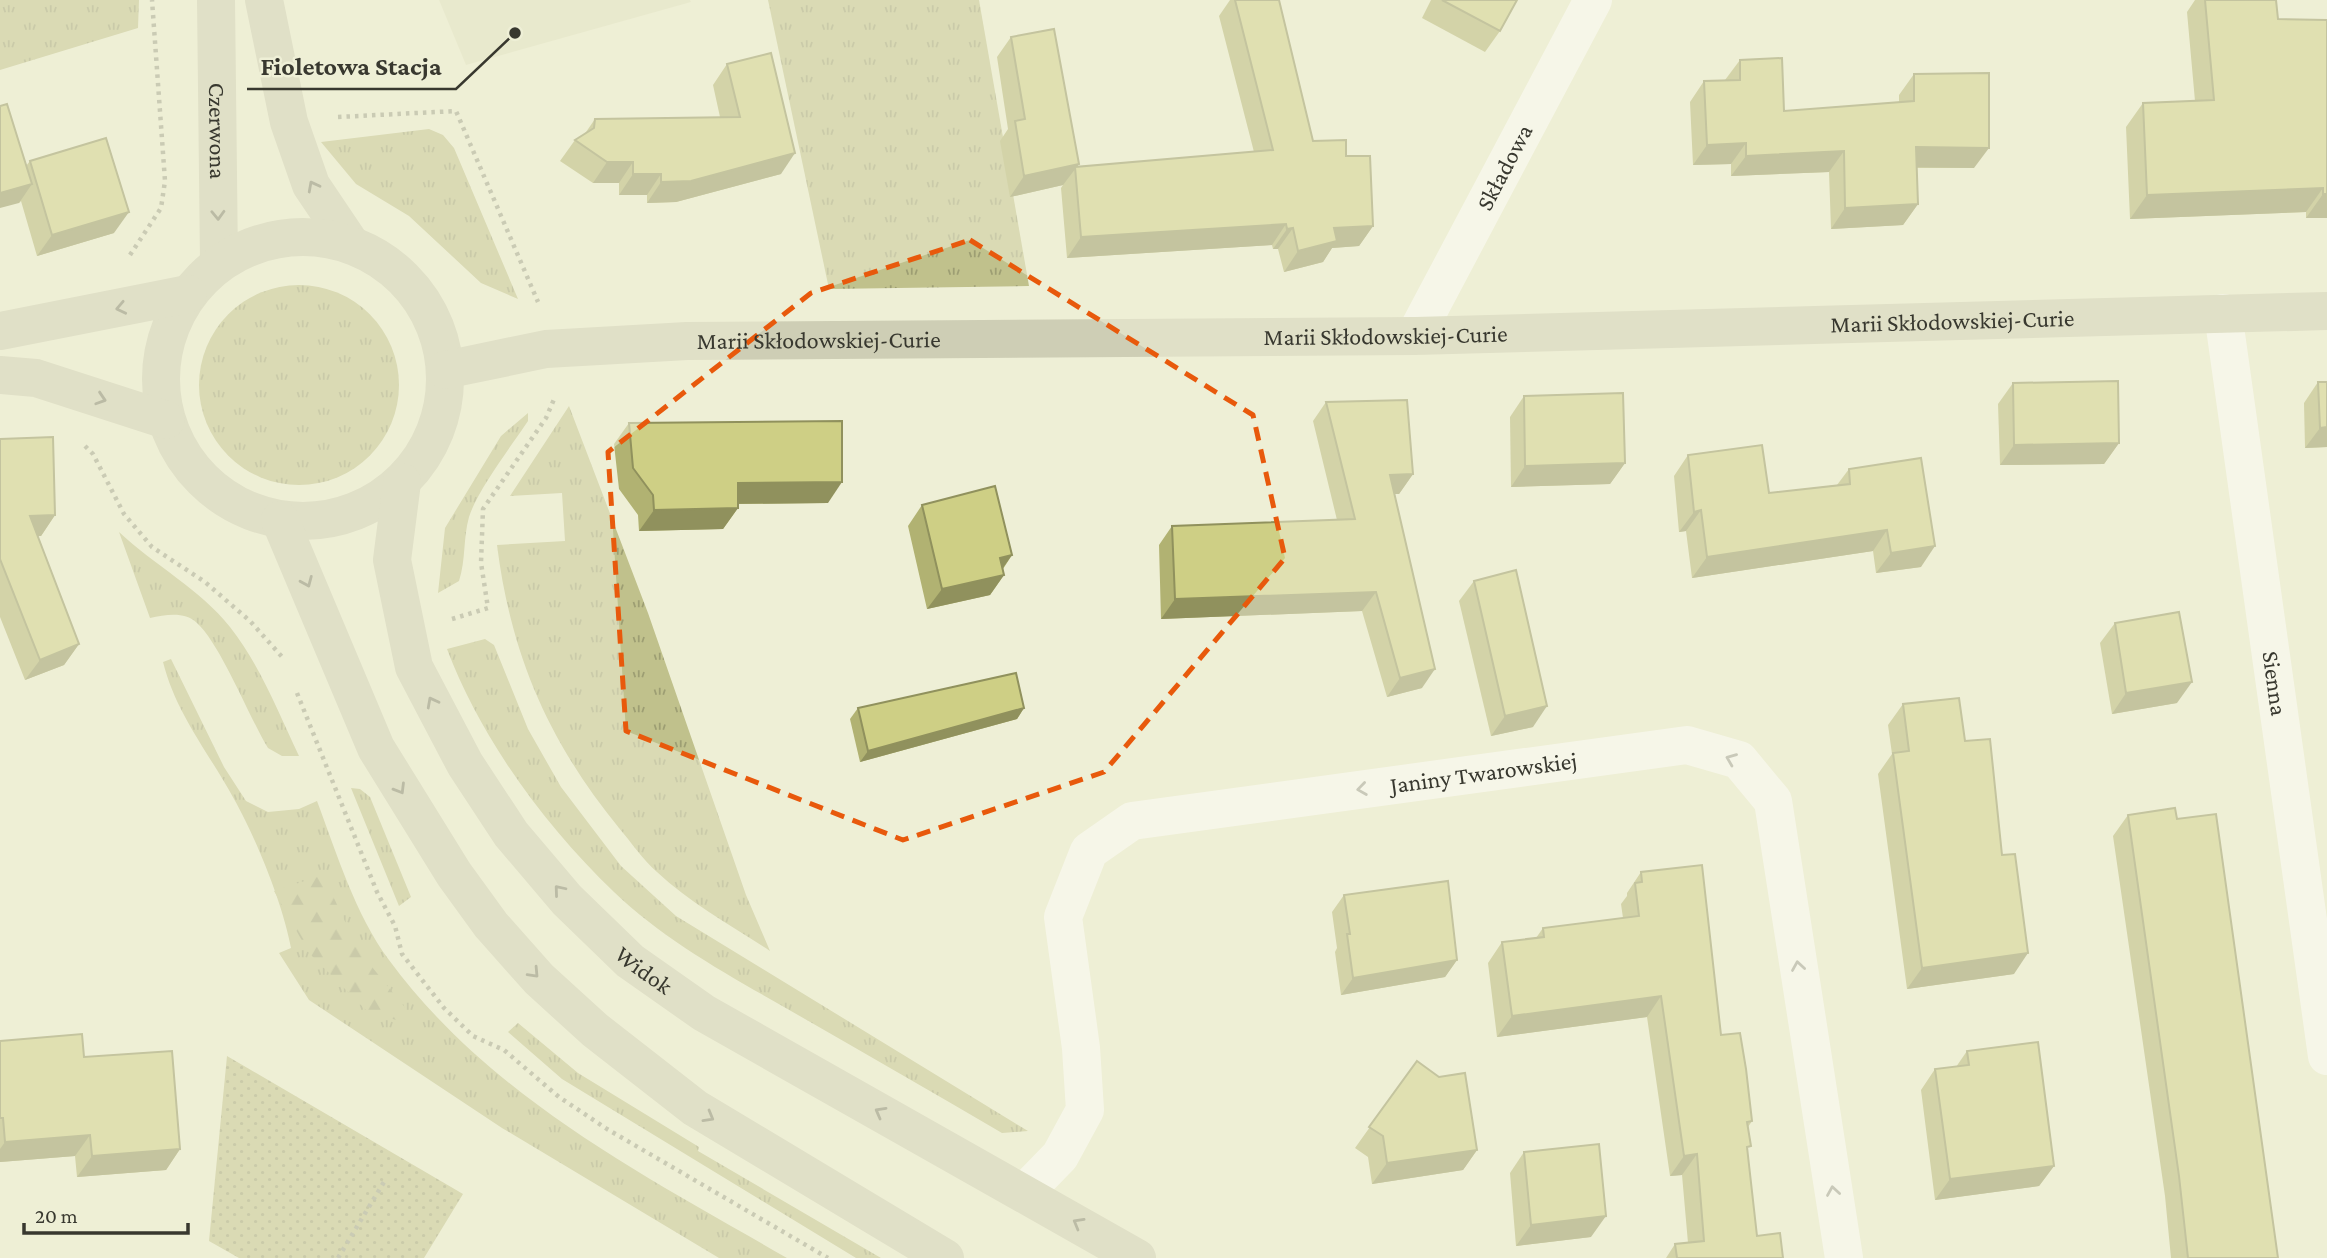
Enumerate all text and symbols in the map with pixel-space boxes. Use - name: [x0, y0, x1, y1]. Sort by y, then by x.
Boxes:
- callout: Fioletowa Stacja: [247, 42, 456, 89]
- text: Fioletowa Stacja: [260, 52, 442, 81]
- street label: Czerwona: [204, 82, 232, 180]
- street label: Składowa: [1470, 119, 1538, 214]
- one-way arrow: [308, 181, 321, 193]
- one-way arrow: [210, 210, 225, 221]
- one-way arrow: [115, 299, 127, 314]
- street label: Marii Skłodowskiej-Curie: [1830, 304, 2075, 338]
- street label: Marii Skłodowskiej-Curie: [1263, 319, 1508, 350]
- street label: Marii Skłodowskiej-Curie: [696, 325, 941, 354]
- one-way arrow: [94, 391, 107, 405]
- one-way arrow: [299, 575, 313, 588]
- street label: Sienna: [2257, 649, 2293, 717]
- one-way arrow: [427, 697, 441, 709]
- street label: Janiny Twarowskiej: [1386, 746, 1579, 799]
- one-way arrow: [1726, 754, 1738, 768]
- one-way arrow: [392, 782, 405, 795]
- one-way arrow: [1356, 782, 1368, 797]
- one-way arrow: [555, 885, 567, 898]
- street label: Widok: [610, 940, 678, 1000]
- one-way arrow: [1791, 960, 1806, 972]
- one-way arrow: [525, 965, 538, 978]
- one-way arrow: [875, 1106, 887, 1120]
- one-way arrow: [702, 1108, 715, 1121]
- one-way arrow: [1826, 1185, 1841, 1196]
- scale bar: [24, 1192, 189, 1236]
- text: 20 m: [35, 1204, 78, 1228]
- one-way arrow: [1073, 1219, 1086, 1232]

